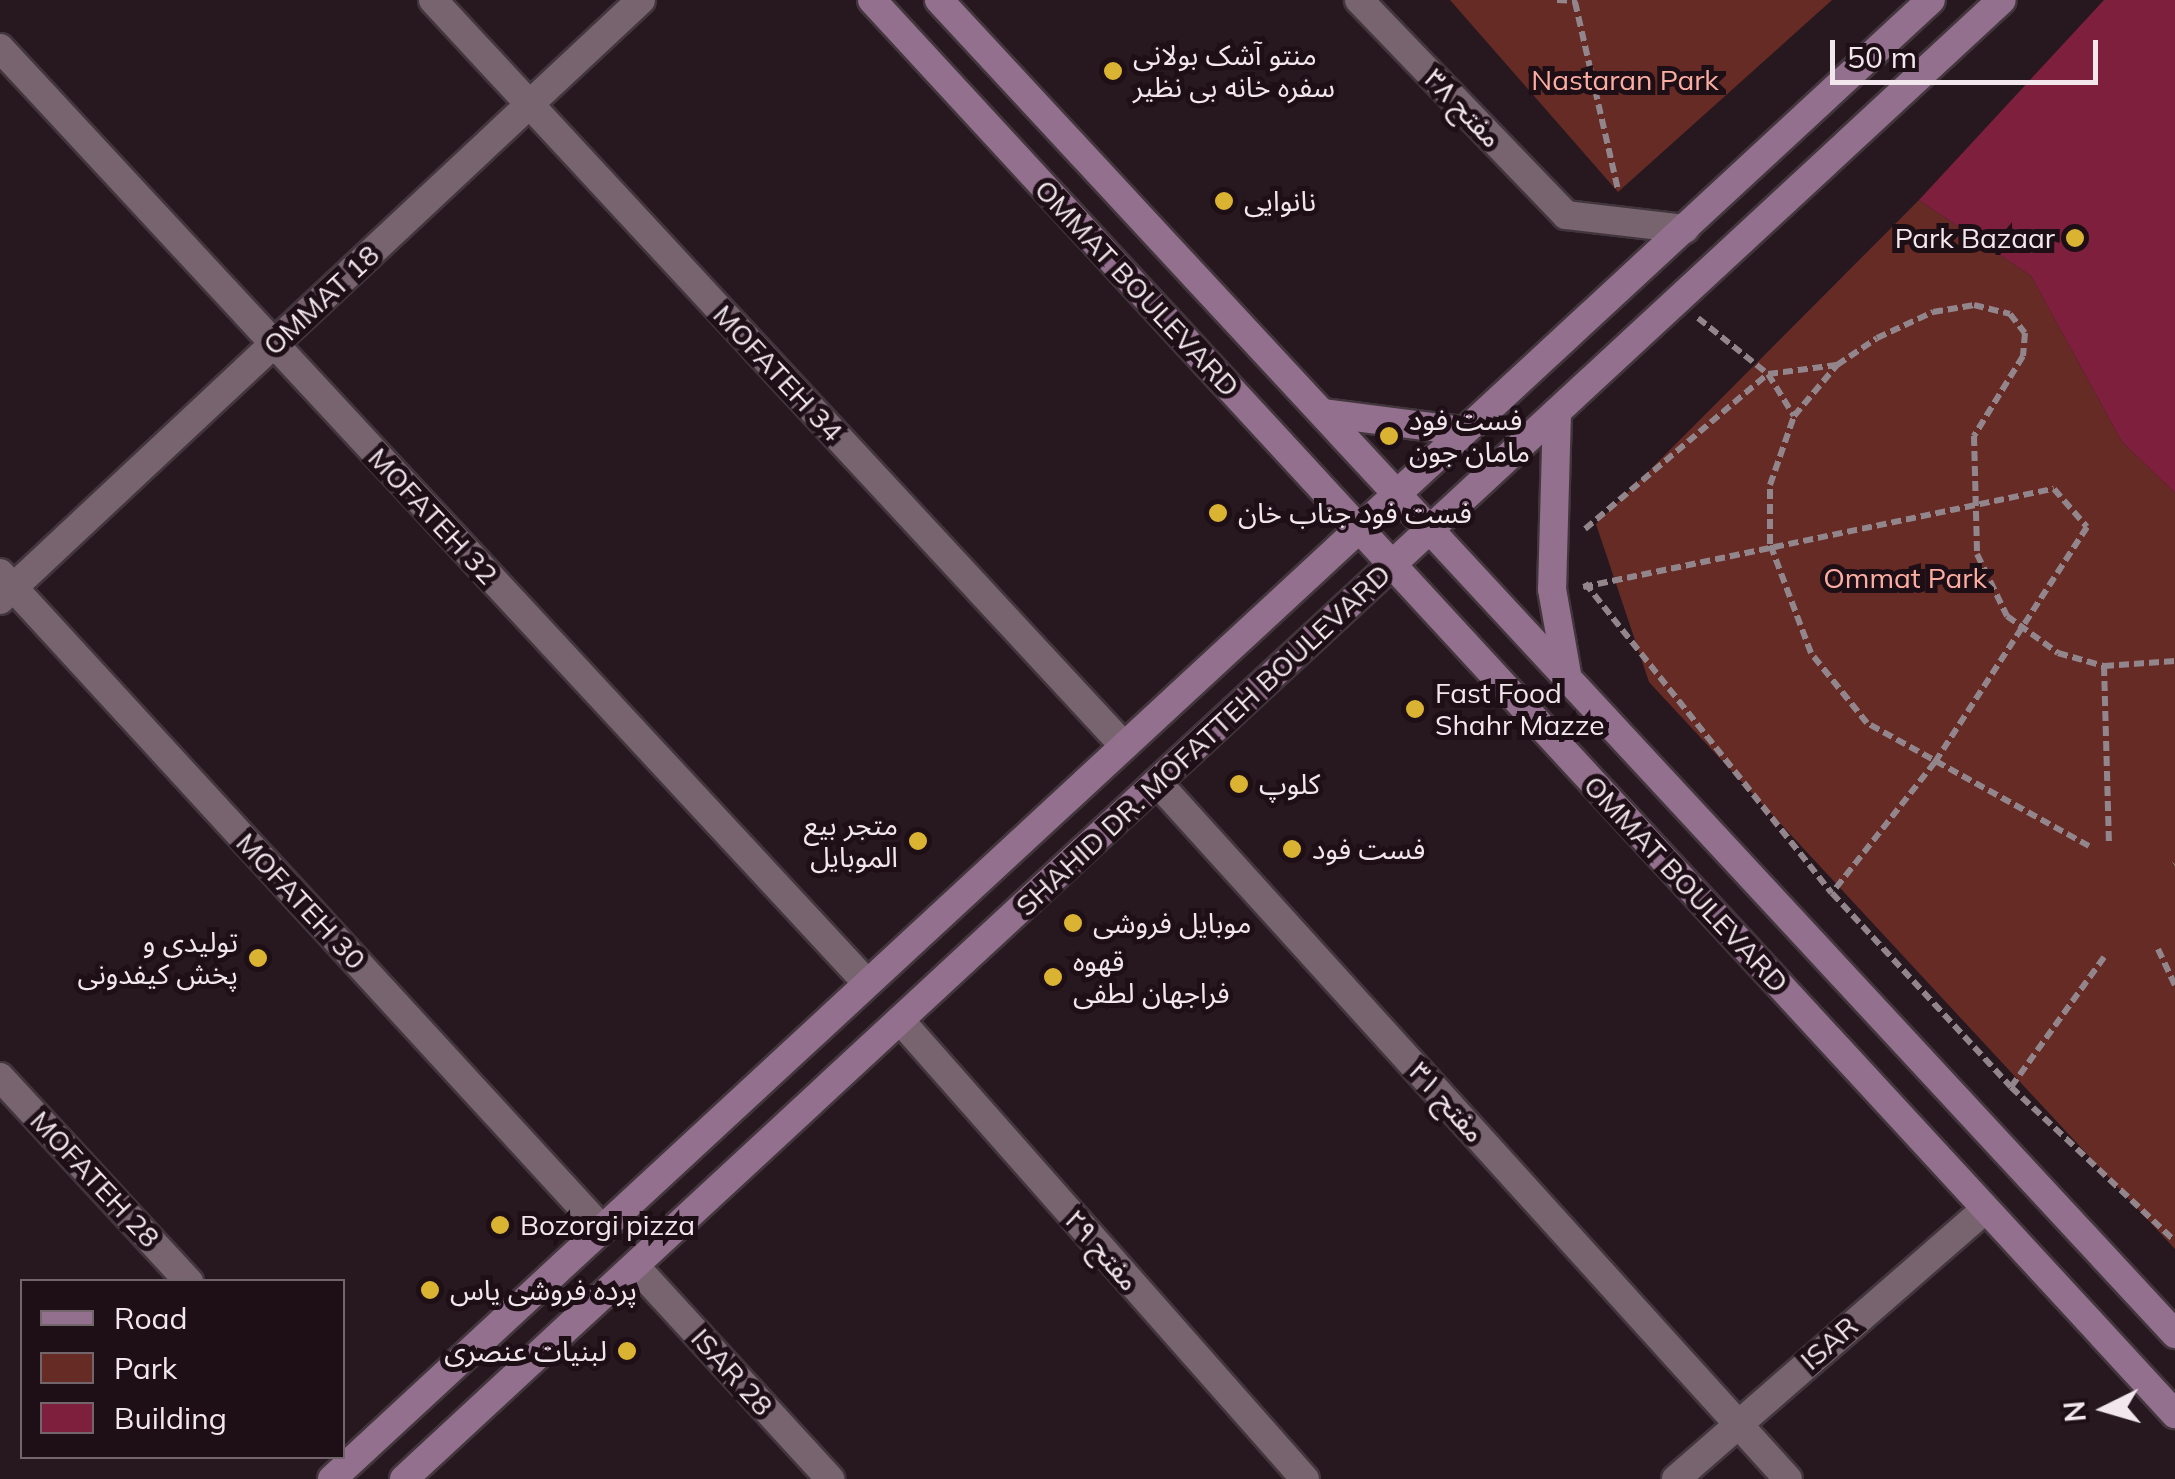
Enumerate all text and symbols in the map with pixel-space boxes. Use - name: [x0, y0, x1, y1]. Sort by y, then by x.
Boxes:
- scale bar: [1835, 20, 2102, 82]
- place label: منتو آشک بولانی سفره خانه بی نظیر: [1133, 38, 1335, 104]
- text: 50 m: [1847, 38, 1917, 76]
- marker: منتو آشک بولانی سفره خانه بی نظیر: [1102, 60, 1124, 82]
- street label: مفتح ۳۸: [1417, 62, 1509, 154]
- park label: Nastaran Park: [1531, 63, 1719, 97]
- street label: OMMAT BOULEVARD: [1028, 173, 1246, 403]
- place label: نانوایی: [1244, 184, 1316, 218]
- marker: نانوایی: [1213, 190, 1235, 212]
- place label: Park Bazaar: [1895, 221, 2055, 255]
- marker: Park Bazaar: [2064, 227, 2086, 249]
- street label: OMMAT 18: [256, 238, 386, 362]
- street label: MOFATEH 34: [706, 298, 850, 448]
- place label: فست فود مامان جون: [1409, 403, 1530, 469]
- marker: فست فود مامان جون: [1378, 425, 1400, 447]
- street label: MOFATEH 32: [361, 441, 505, 591]
- place label: فست فود جناب خان: [1238, 496, 1472, 530]
- marker: فست فود جناب خان: [1207, 502, 1229, 524]
- street label: SHAHID DR. MOFATTEH BOULEVARD: [1009, 557, 1397, 923]
- park label: Ommat Park: [1823, 561, 1987, 595]
- place label: Fast Food Shahr Mazze: [1435, 676, 1604, 742]
- marker: Fast Food Shahr Mazze: [1404, 698, 1426, 720]
- place label: کلوپ: [1259, 767, 1320, 801]
- street label: OMMAT BOULEVARD: [1577, 769, 1795, 999]
- marker: کلوپ: [1228, 773, 1250, 795]
- place label: متجر بيع الموبايل: [804, 808, 898, 874]
- street label: MOFATEH 30: [229, 826, 373, 976]
- marker: متجر بيع الموبايل: [907, 830, 929, 852]
- place label: فست فود: [1312, 832, 1425, 866]
- marker: فست فود: [1281, 838, 1303, 860]
- place label: موبایل فروشی: [1093, 906, 1251, 940]
- marker: موبایل فروشی: [1062, 912, 1084, 934]
- place label: تولیدی و پخش کیفدونی: [78, 925, 238, 991]
- place label: قهوه فراجهان لطفی: [1073, 944, 1230, 1010]
- marker: تولیدی و پخش کیفدونی: [247, 947, 269, 969]
- marker: قهوه فراجهان لطفی: [1042, 966, 1064, 988]
- street label: مفتح ۳۱: [1402, 1055, 1492, 1149]
- street label: MOFATEH 28: [23, 1104, 167, 1254]
- street label: مفتح ۲۹: [1058, 1203, 1146, 1297]
- place label: Bozorgi pizza: [520, 1208, 695, 1242]
- marker: Bozorgi pizza: [489, 1214, 511, 1236]
- place label: پرده فروشی یاس: [450, 1273, 637, 1307]
- legend: [20, 1279, 345, 1459]
- marker: پرده فروشی یاس: [419, 1279, 441, 1301]
- text: Road: [114, 1299, 188, 1337]
- street label: ISAR: [1794, 1309, 1864, 1377]
- street label: ISAR 28: [684, 1322, 780, 1422]
- place label: لبنیات عنصری: [444, 1334, 607, 1368]
- marker: لبنیات عنصری: [616, 1340, 638, 1362]
- text: Park: [114, 1349, 177, 1387]
- north arrow: [2055, 1359, 2155, 1459]
- text: Building: [114, 1399, 227, 1437]
- text: N: [2056, 1400, 2093, 1424]

